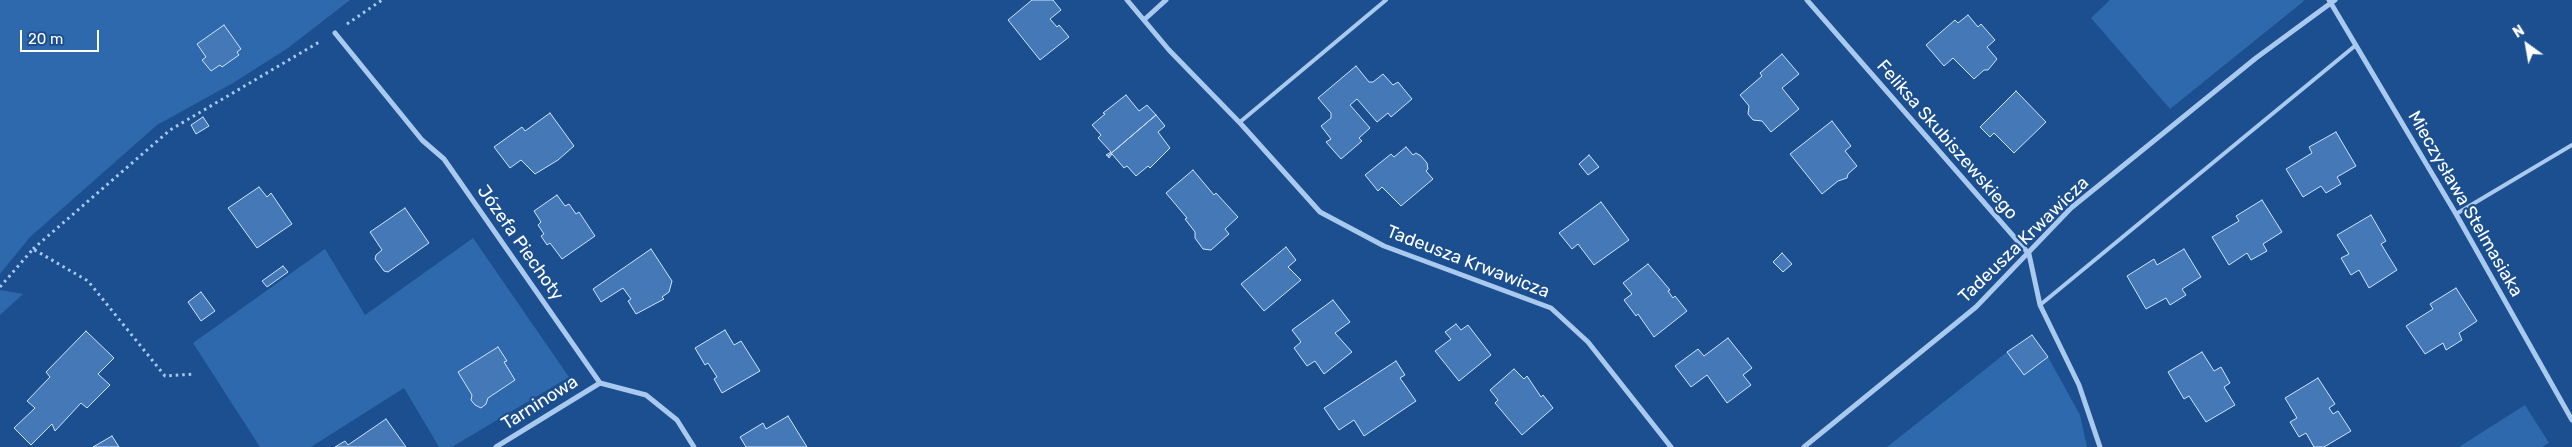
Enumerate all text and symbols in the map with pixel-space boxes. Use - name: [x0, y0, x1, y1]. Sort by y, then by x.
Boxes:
- scale bar: [22, 20, 101, 52]
- north arrow: [2502, 20, 2552, 70]
- text: N: [2510, 22, 2528, 42]
- text: 20 m: [28, 30, 63, 48]
- street label: Feliksa Skubiszewskiego: [1872, 56, 2022, 224]
- street label: Mieczysława Stelmasiaka: [2403, 107, 2527, 301]
- street label: Tadeusza Krwawicza: [1954, 172, 2094, 308]
- street label: Józefa Piechoty: [472, 181, 568, 305]
- street label: Tadeusza Krwawicza: [1384, 221, 1552, 303]
- street label: Tarninowa: [498, 371, 582, 435]

